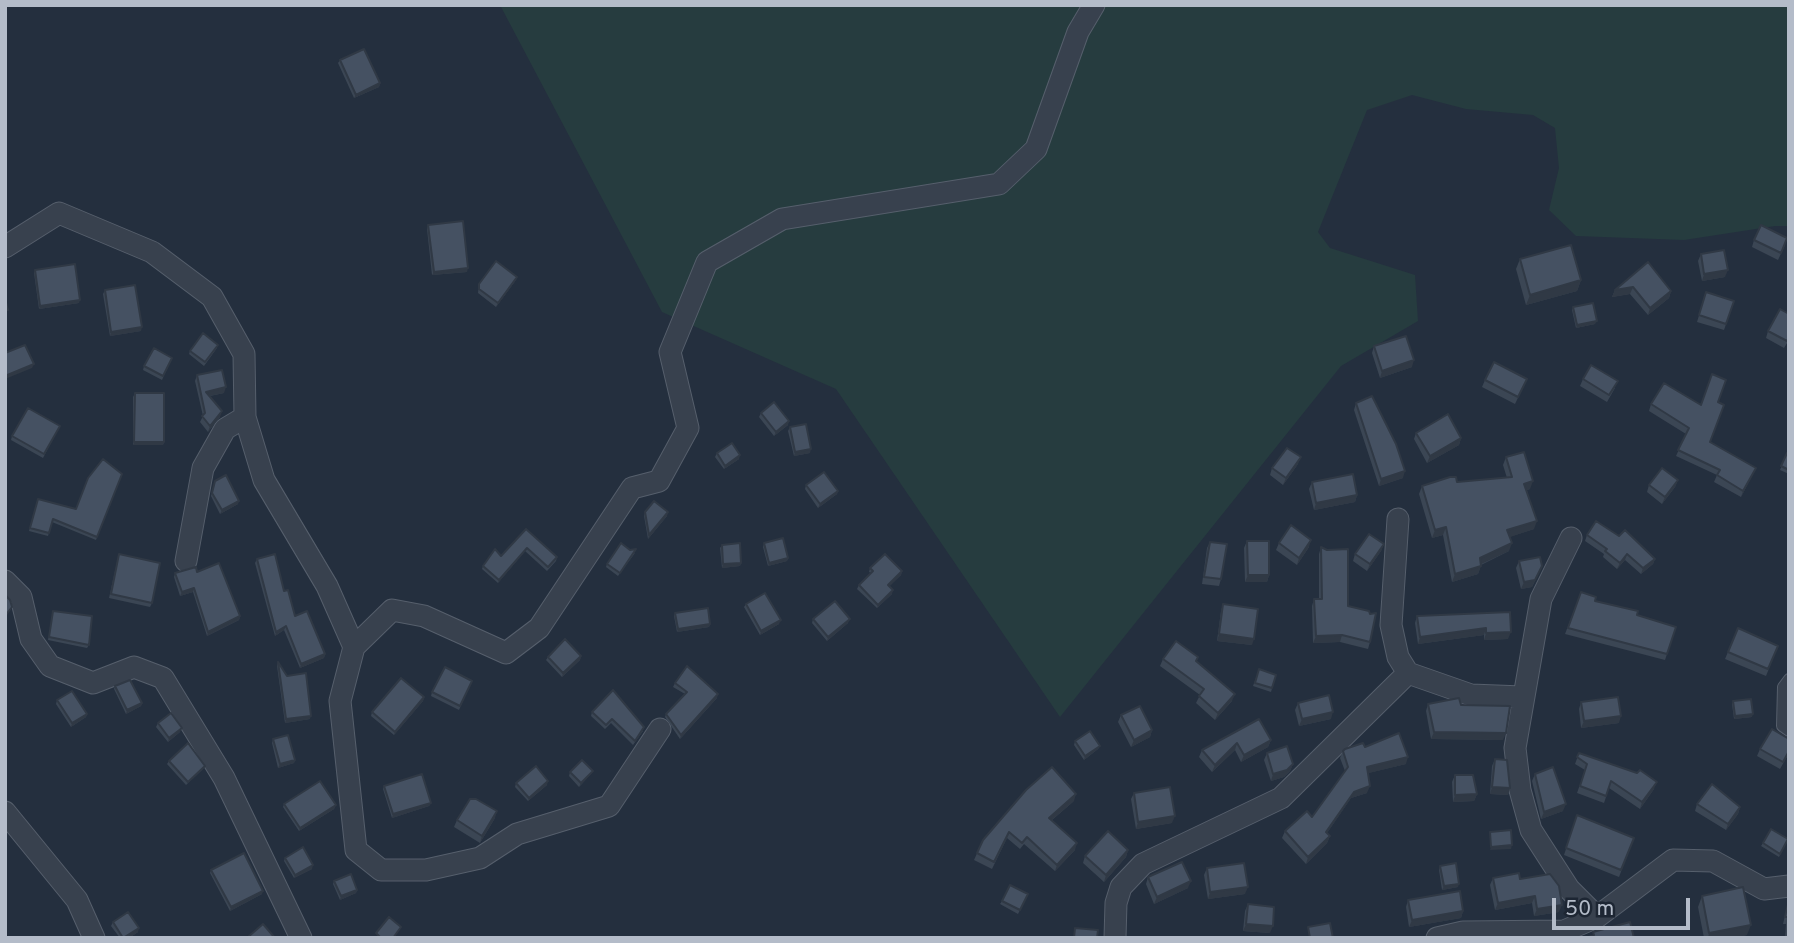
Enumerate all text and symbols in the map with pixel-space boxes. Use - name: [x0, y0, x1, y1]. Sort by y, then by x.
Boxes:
- scale bar: [1556, 884, 1694, 928]
- text: 50 m: [1565, 896, 1614, 923]

